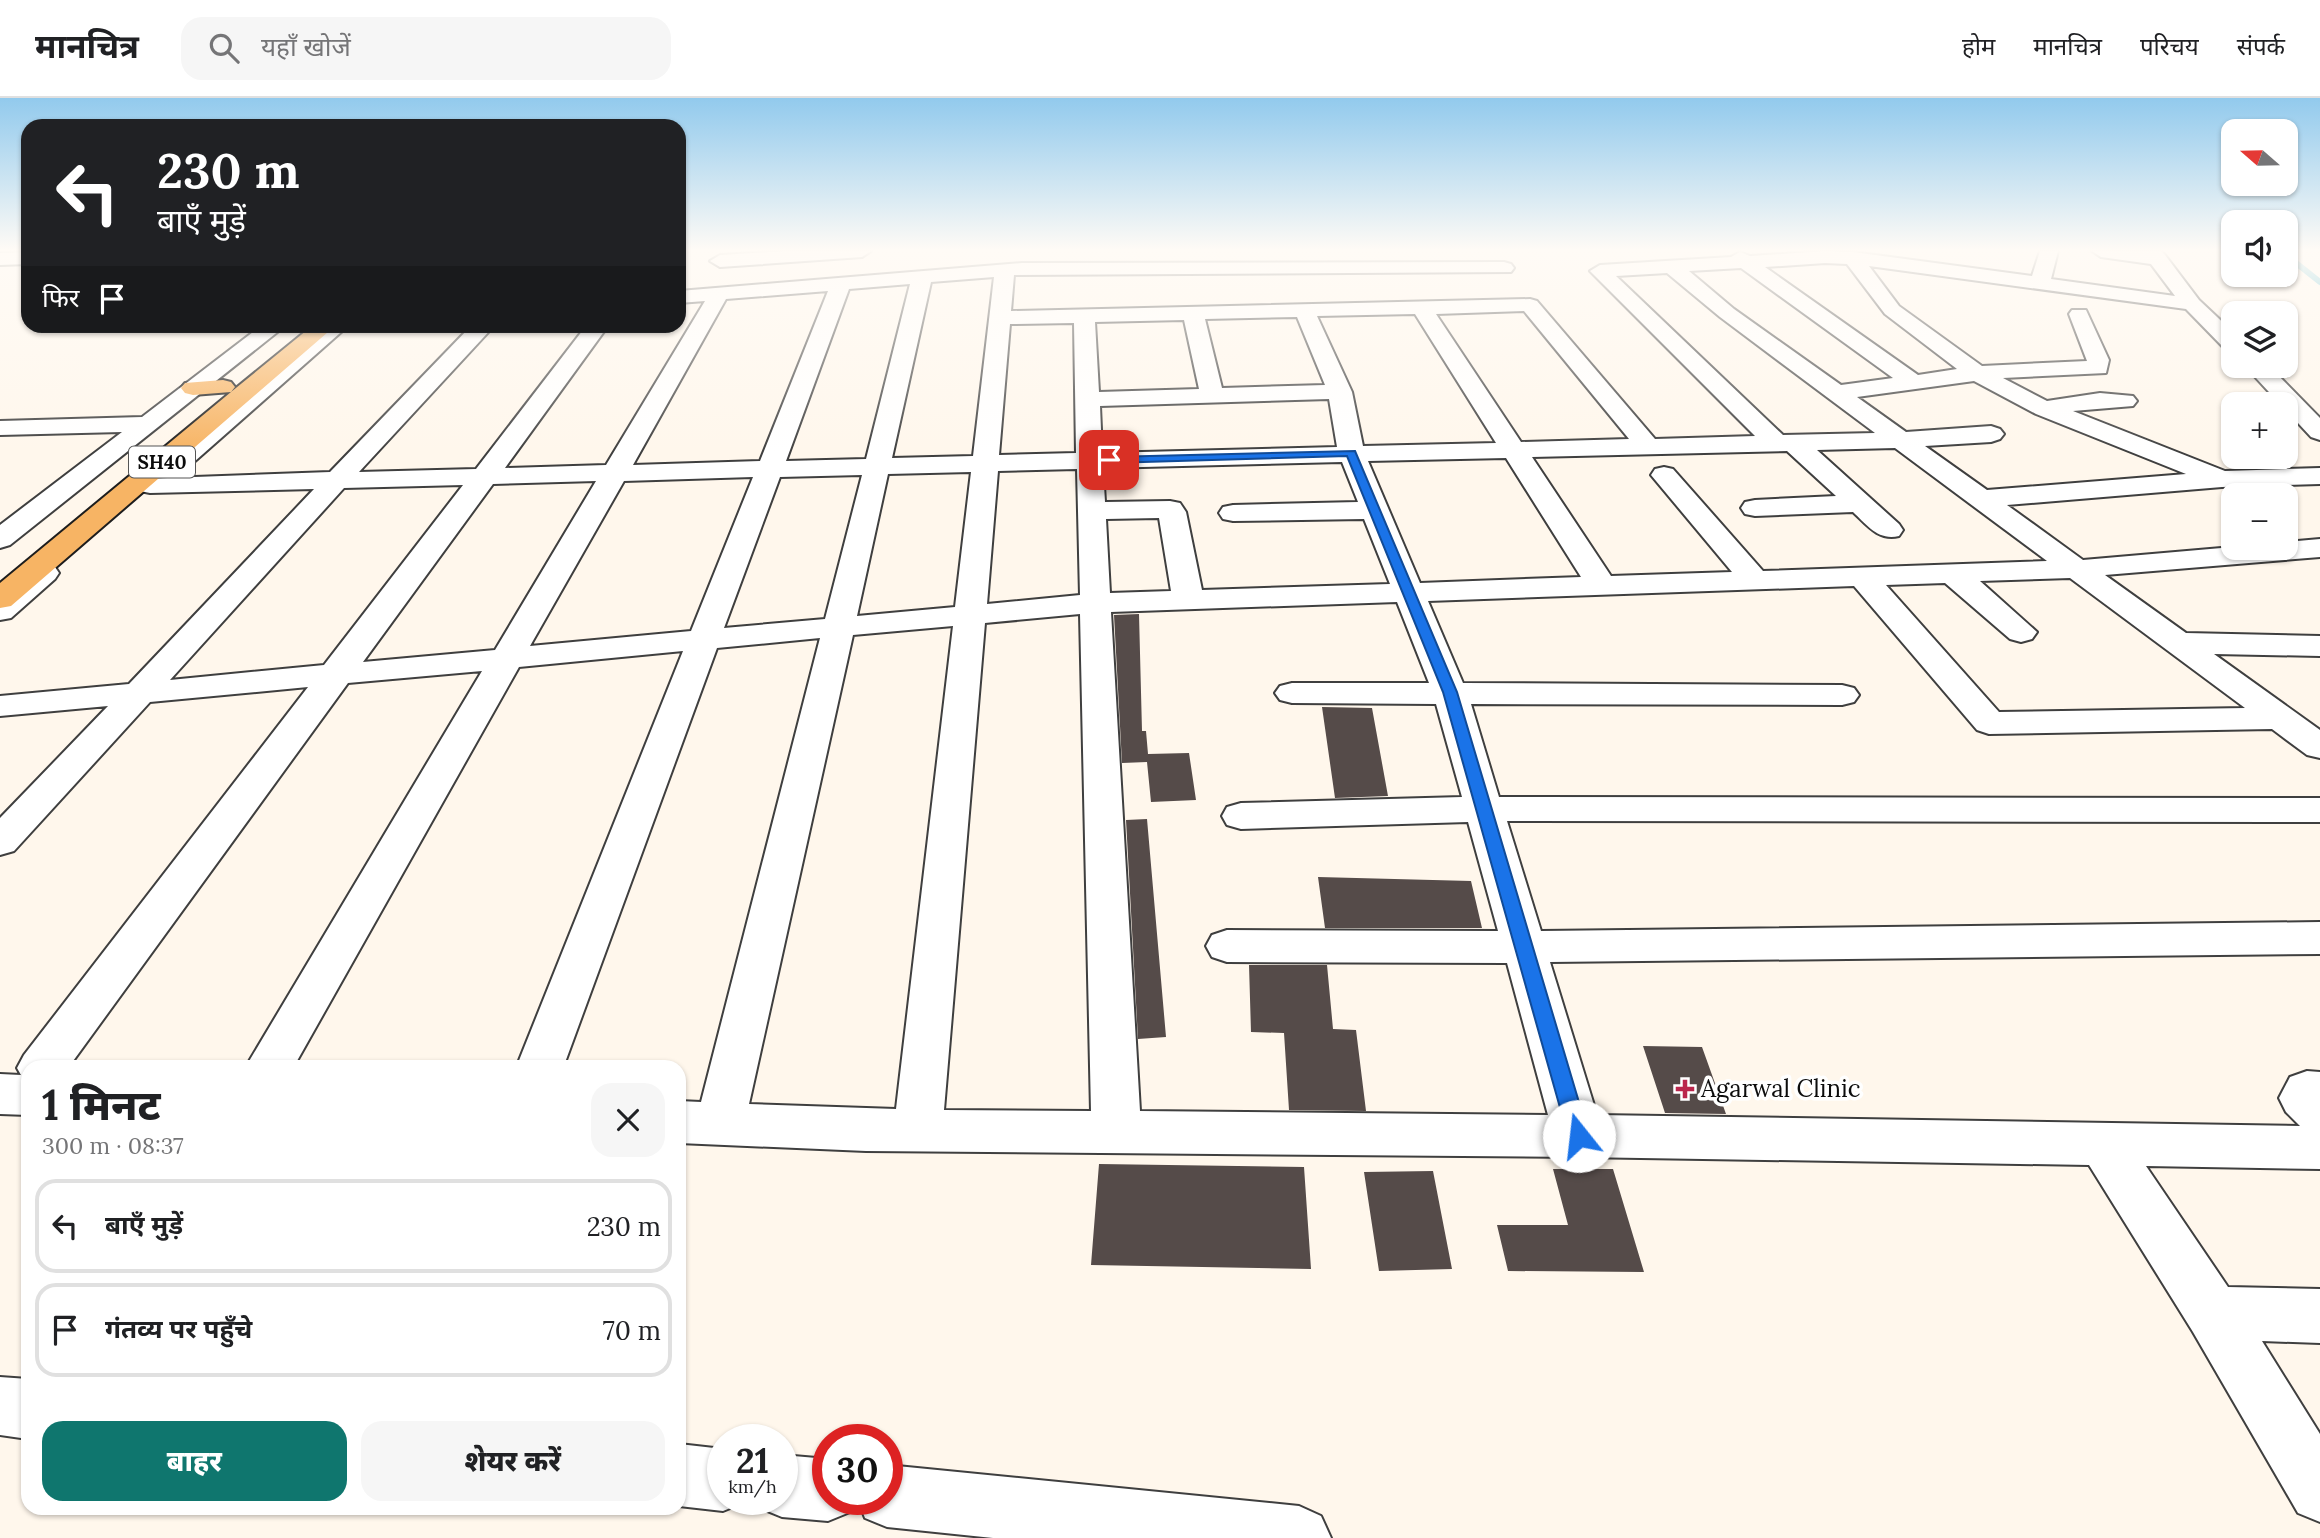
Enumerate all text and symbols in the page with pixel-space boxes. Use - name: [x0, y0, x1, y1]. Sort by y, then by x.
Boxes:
- search box: [181, 17, 671, 80]
- text: मानचित्र: [35, 25, 139, 67]
- icon: search: [205, 29, 243, 67]
- text: यहाँ खोजें: [261, 30, 351, 63]
- text: होम: [1962, 31, 1995, 62]
- text: मानचित्र: [2033, 31, 2102, 62]
- text: परिचय: [2140, 31, 2199, 62]
- text: संपर्क: [2237, 31, 2285, 62]
- north arrow: [2221, 119, 2298, 196]
- map controls: [2221, 119, 2298, 560]
- text: 230 m: [157, 139, 300, 201]
- icon: left: [42, 147, 133, 238]
- text: बाएँ मुड़ें: [157, 200, 246, 241]
- button: sound: [2221, 210, 2298, 287]
- icon: arrive: [93, 280, 131, 318]
- text: फिर: [42, 281, 79, 314]
- button: layers: [2221, 301, 2298, 378]
- button: +: [2221, 392, 2298, 469]
- pin: [1079, 430, 1139, 490]
- icon: arrive: [1090, 441, 1128, 479]
- road number: SH40: [129, 446, 195, 478]
- button: −: [2221, 483, 2298, 560]
- place label: Agarwal Clinic: [1700, 1073, 1861, 1104]
- text: 1 मिनट: [42, 1078, 161, 1132]
- marker: Agarwal Clinic: [1675, 1079, 1695, 1099]
- button: close: [591, 1083, 665, 1157]
- position arrow: [1542, 1099, 1616, 1173]
- text: 300 m · 08:37: [42, 1131, 184, 1160]
- icon: left: [46, 1207, 84, 1245]
- text: बाएँ मुड़ें: [105, 1208, 183, 1241]
- text: 230 m: [587, 1210, 661, 1243]
- icon: arrive: [46, 1311, 84, 1349]
- text: गंतव्य पर पहुँचे: [105, 1312, 252, 1345]
- text: 70 m: [603, 1314, 661, 1347]
- button: बाहर: [42, 1421, 347, 1501]
- button: शेयर करें: [361, 1421, 665, 1501]
- speed limit sign: 30: [812, 1424, 903, 1515]
- text: 21: [736, 1438, 769, 1483]
- text: km/h: [728, 1475, 777, 1498]

